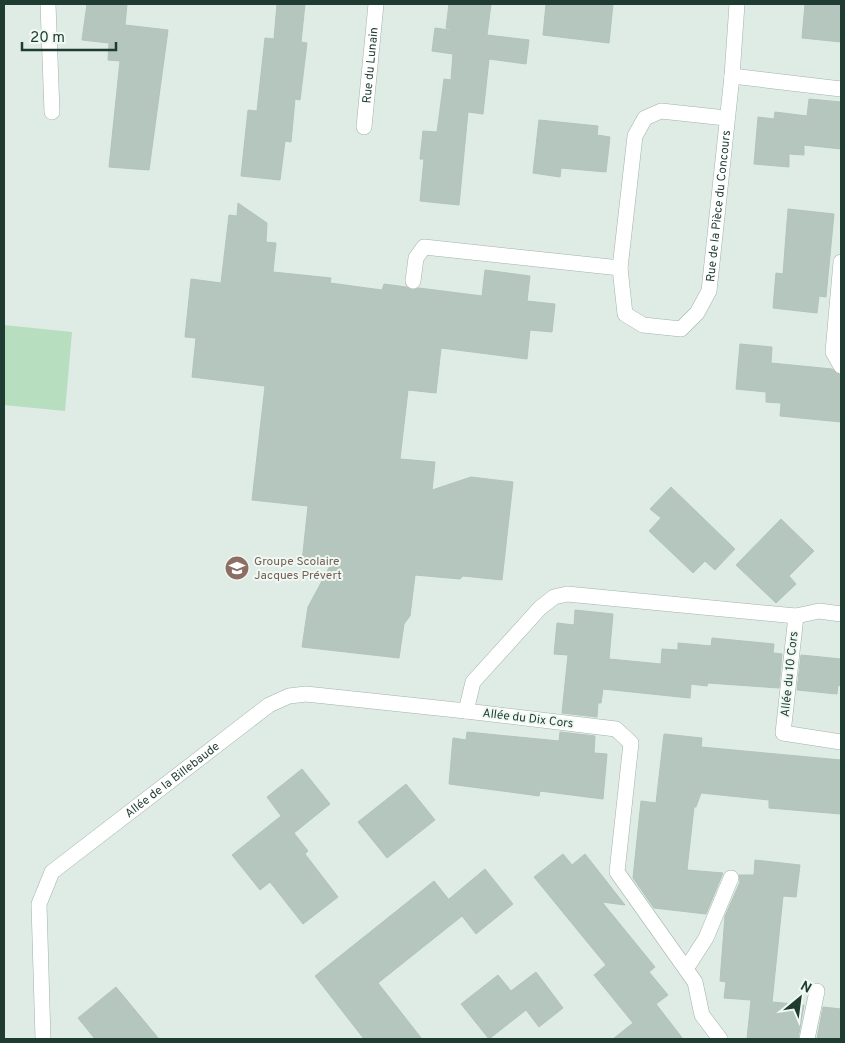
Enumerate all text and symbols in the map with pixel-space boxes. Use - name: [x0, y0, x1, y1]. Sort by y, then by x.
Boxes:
- scale bar: [22, 20, 116, 52]
- street label: Rue du Lunain: [359, 26, 383, 104]
- text: 20 m: [30, 29, 65, 48]
- street label: Rue de la Pièce du Concours: [703, 130, 735, 283]
- place label: Groupe Scolaire Jacques Prévert: [254, 554, 342, 584]
- school or university icon: Groupe Scolaire Jacques Prévert: [224, 555, 250, 581]
- street label: Allée du 10 Cors: [778, 630, 802, 718]
- street label: Allée du Dix Cors: [482, 705, 574, 733]
- street label: Allée de la Billebaude: [122, 739, 223, 822]
- north arrow: [775, 973, 825, 1023]
- text: N: [797, 978, 814, 998]

